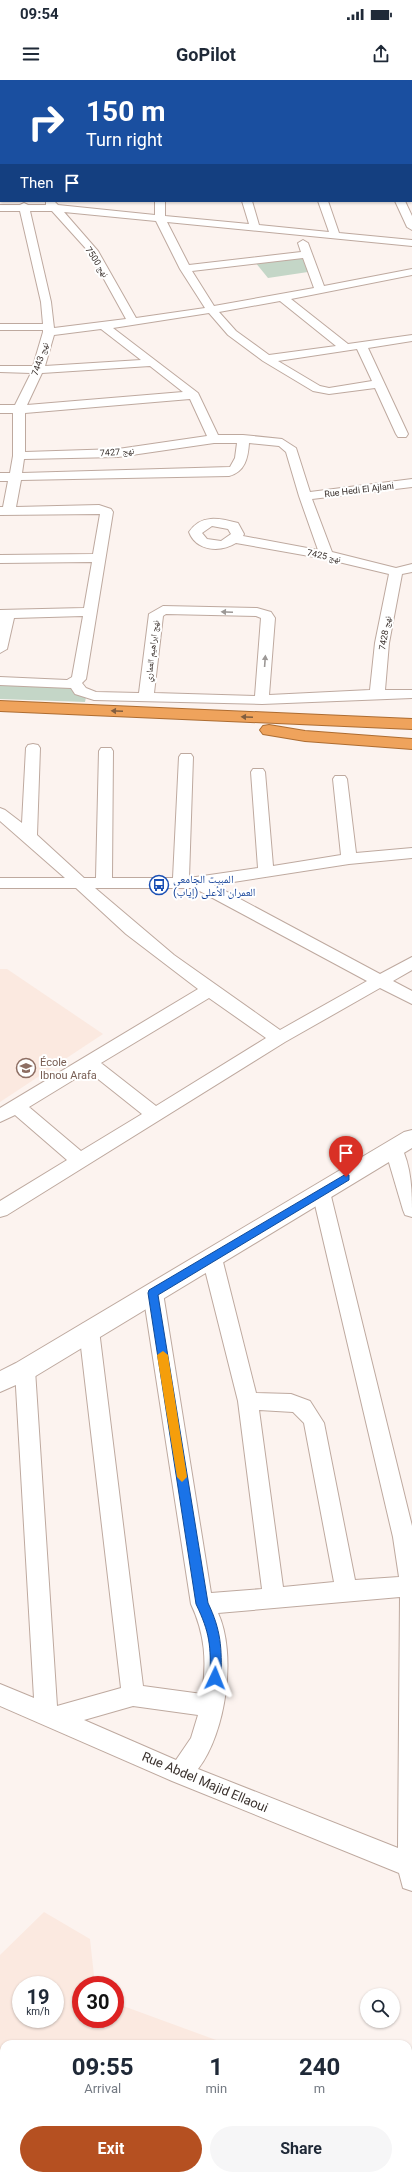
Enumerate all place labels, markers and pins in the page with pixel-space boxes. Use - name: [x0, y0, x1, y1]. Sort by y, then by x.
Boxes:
- place label: المبيت الجامعي العمران الأعلى (إياب): [173, 873, 255, 899]
- bus stop icon: المبيت الجامعي العمران الأعلى (إياب): [148, 874, 170, 896]
- place label: École Ibnou Arafa: [40, 1056, 97, 1082]
- school or university icon: École Ibnou Arafa: [15, 1057, 37, 1079]
- pin: [329, 1136, 363, 1177]

